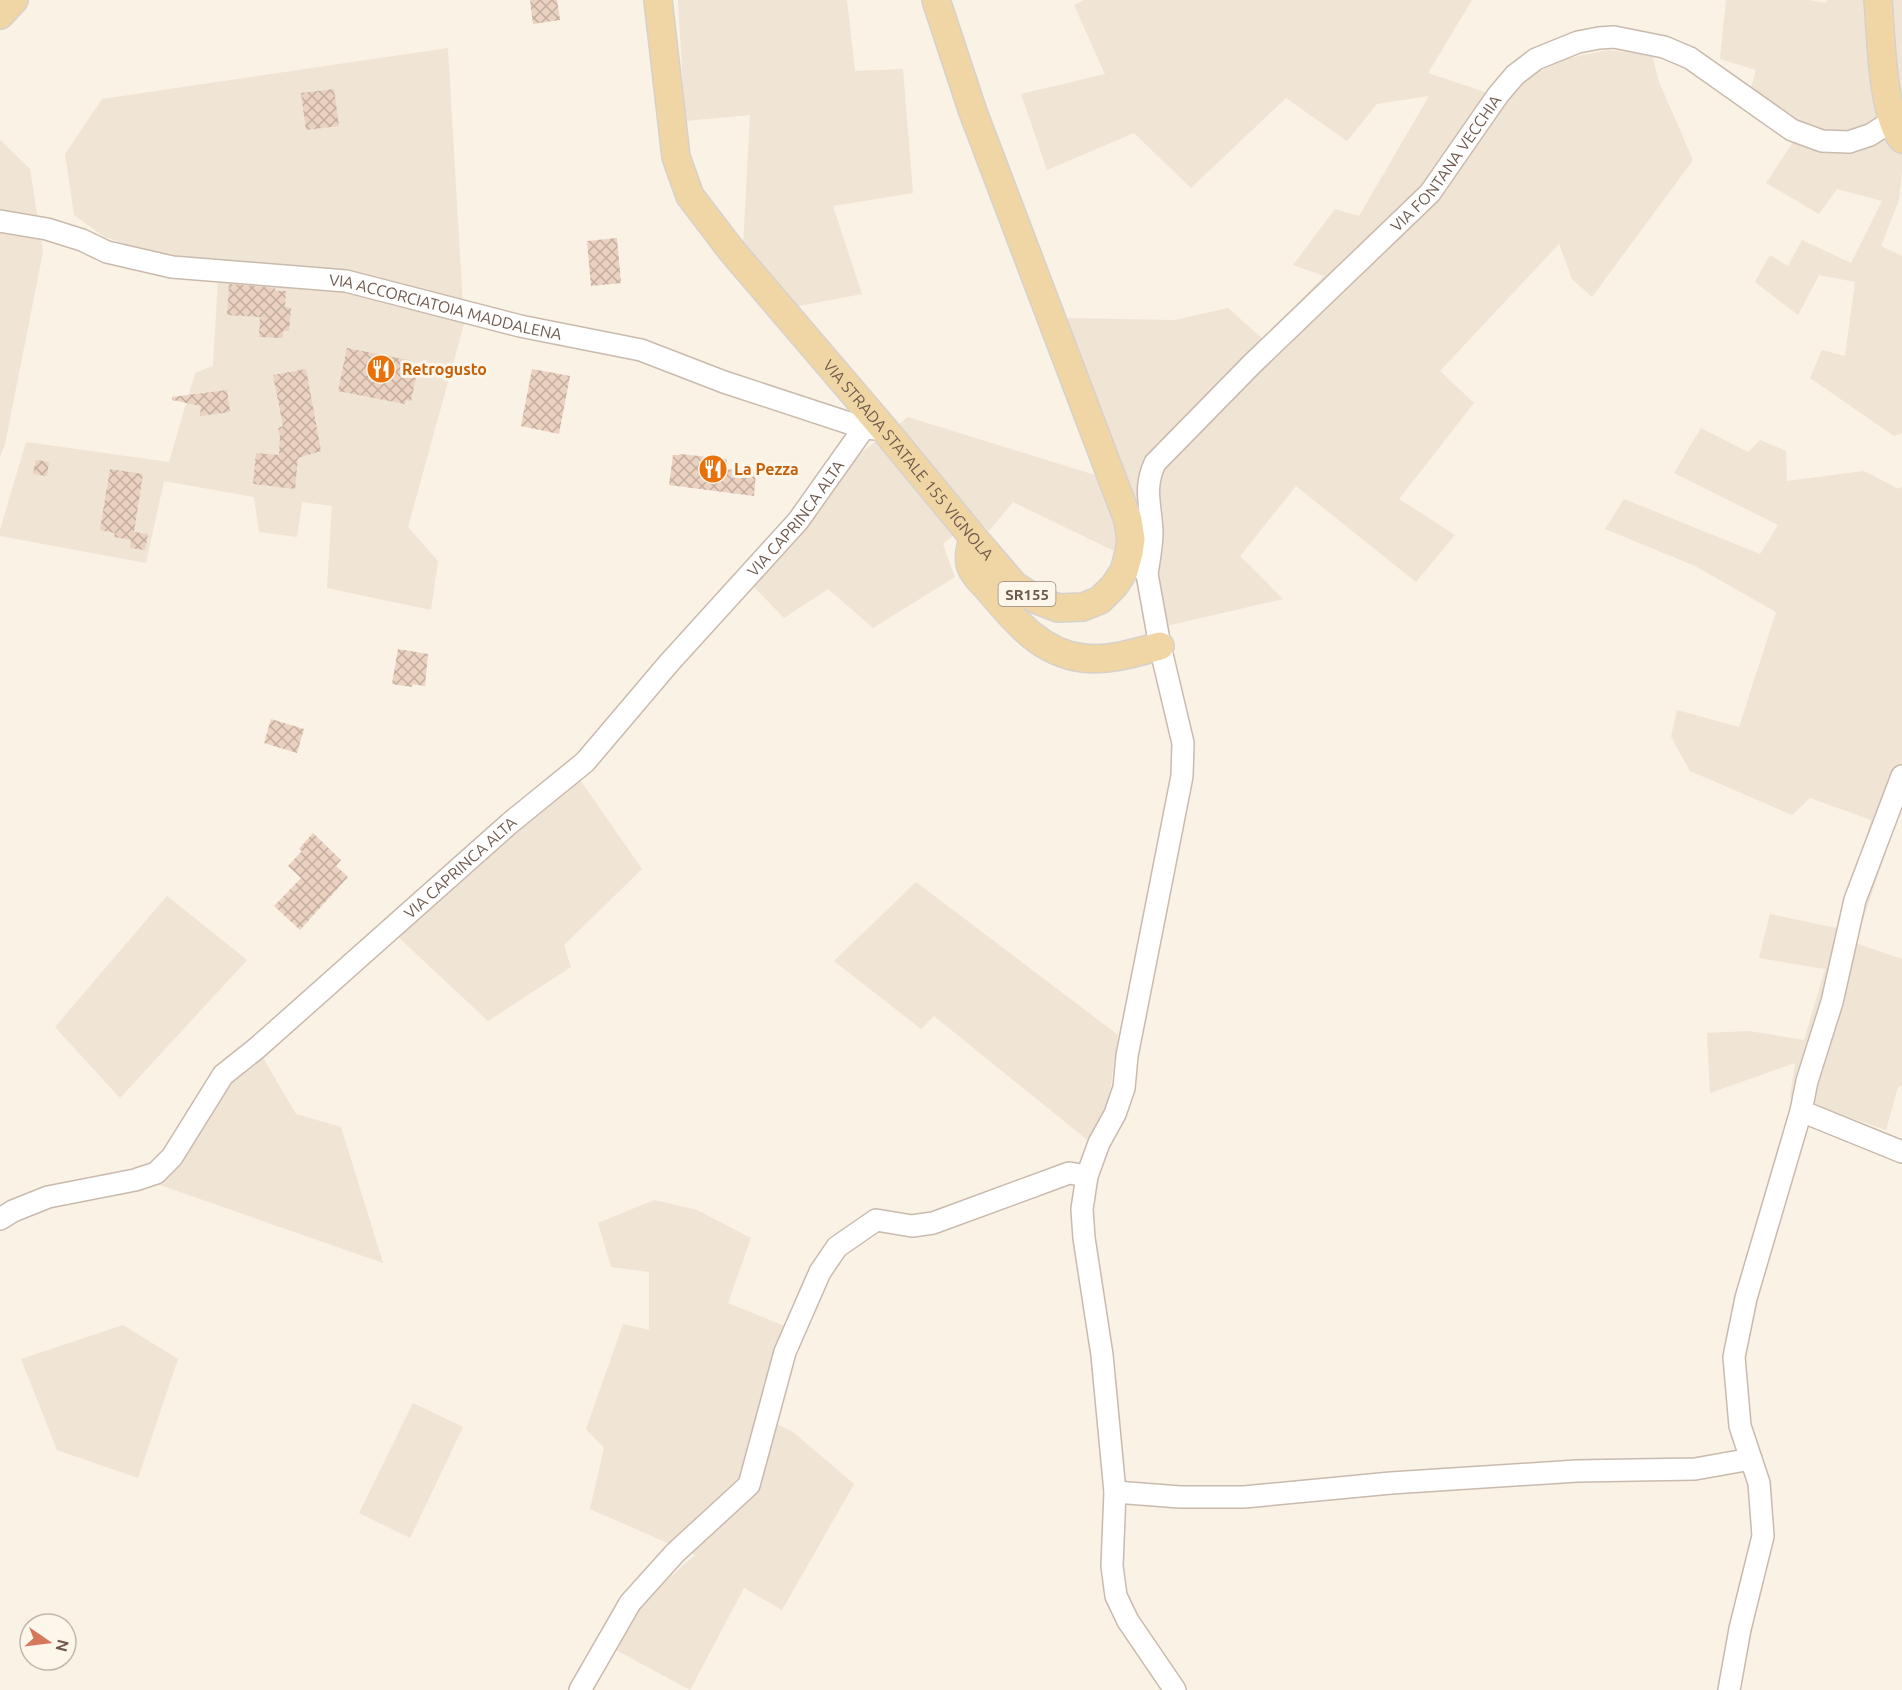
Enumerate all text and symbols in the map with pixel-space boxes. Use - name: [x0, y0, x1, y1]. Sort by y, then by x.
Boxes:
- street label: VIA FONTANA VECCHIA: [1387, 91, 1505, 235]
- street label: VIA ACCORCIATOIA MADDALENA: [328, 271, 564, 343]
- restaurant icon: Retrogusto: [365, 353, 397, 385]
- street label: VIA STRADA STATALE 155 VIGNOLA: [820, 356, 998, 564]
- place label: Retrogusto: [402, 360, 487, 378]
- restaurant icon: La Pezza: [697, 453, 729, 485]
- street label: VIA CAPRINCA ALTA: [743, 456, 848, 580]
- place label: La Pezza: [734, 460, 799, 478]
- road number: SR155: [998, 582, 1056, 606]
- street label: VIA CAPRINCA ALTA: [400, 813, 520, 922]
- north arrow: [18, 1612, 78, 1672]
- text: N: [52, 1638, 73, 1654]

